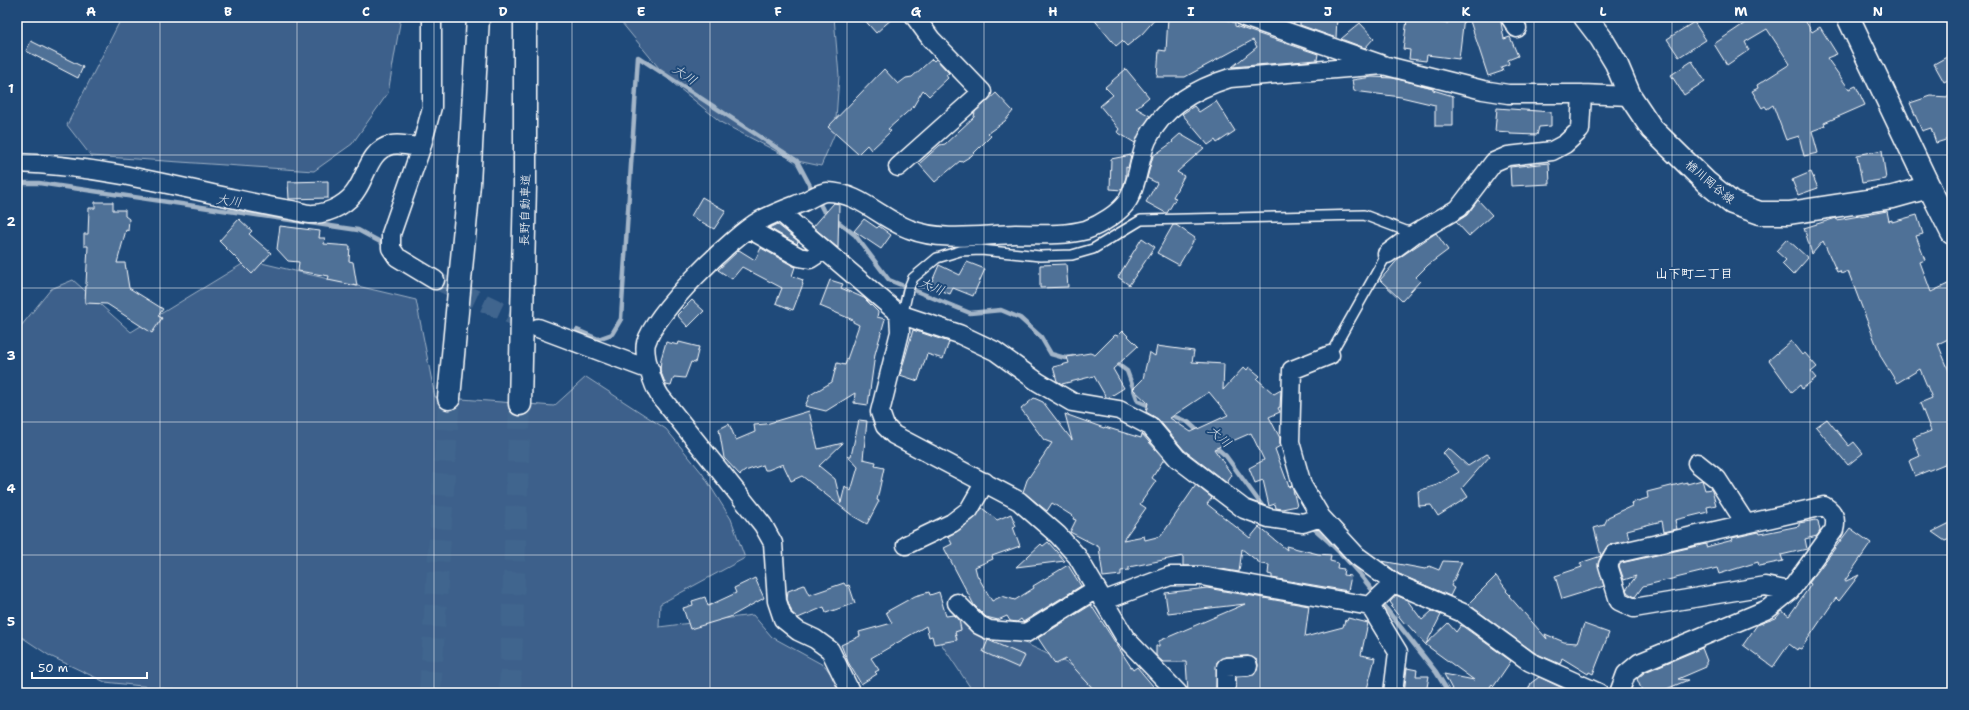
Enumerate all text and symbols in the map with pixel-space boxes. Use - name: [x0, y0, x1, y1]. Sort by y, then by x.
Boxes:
- text: A: [86, 3, 96, 20]
- text: B: [224, 3, 232, 20]
- text: C: [362, 3, 370, 20]
- text: D: [498, 3, 508, 20]
- text: E: [637, 3, 646, 20]
- text: F: [774, 3, 782, 20]
- text: G: [911, 3, 922, 20]
- text: H: [1048, 3, 1058, 20]
- text: I: [1187, 3, 1195, 20]
- text: J: [1324, 3, 1332, 20]
- text: K: [1462, 3, 1471, 20]
- text: L: [1599, 3, 1607, 20]
- text: M: [1734, 3, 1748, 20]
- text: N: [1873, 3, 1883, 20]
- water label: 大川: [669, 60, 700, 89]
- text: 1: [8, 80, 14, 97]
- street label: 楢川岡谷線: [1682, 157, 1738, 207]
- street label: 長野自動車道: [516, 174, 534, 246]
- water label: 大川: [215, 190, 243, 211]
- text: 2: [6, 213, 16, 230]
- district label: 山下町二丁目: [1655, 265, 1733, 282]
- water label: 大川: [917, 274, 947, 299]
- text: 3: [6, 347, 16, 364]
- water label: 大川: [1204, 421, 1235, 451]
- text: 4: [6, 480, 16, 497]
- text: 5: [7, 613, 15, 630]
- scale bar: [32, 654, 147, 680]
- text: 50 m: [38, 660, 68, 676]

